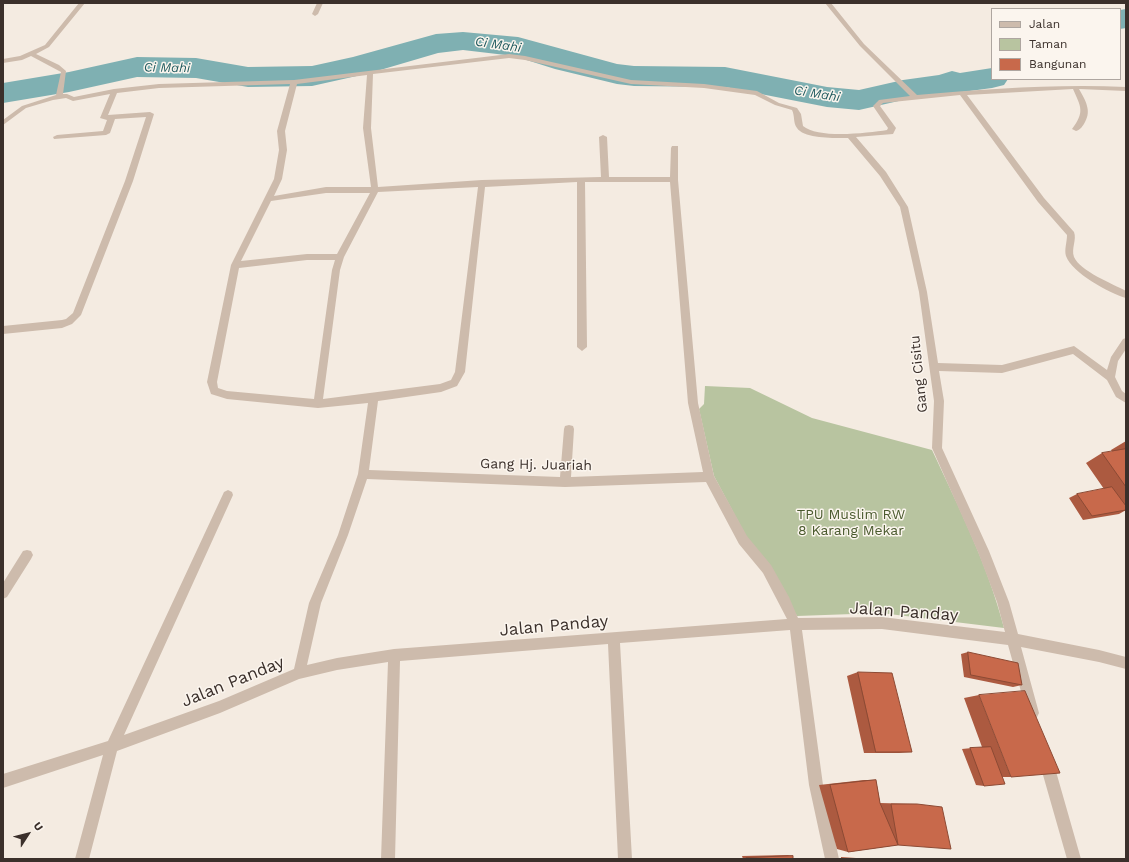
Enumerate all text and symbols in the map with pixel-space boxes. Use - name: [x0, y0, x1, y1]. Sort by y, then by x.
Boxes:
- legend: [991, 8, 1121, 80]
- text: Jalan: [1029, 17, 1060, 31]
- water label: Ci Mahi: [474, 34, 522, 56]
- text: Taman: [1029, 37, 1067, 51]
- text: Bangunan: [1029, 57, 1087, 71]
- water label: Ci Mahi: [144, 60, 190, 76]
- water label: Ci Mahi: [793, 83, 841, 105]
- street label: Gang Cisitu: [907, 334, 931, 414]
- street label: Gang Hj. Juariah: [480, 456, 592, 474]
- park label: TPU Muslim RW 8 Karang Mekar: [797, 507, 905, 540]
- street label: Jalan Panday: [849, 598, 959, 626]
- street label: Jalan Panday: [499, 611, 609, 641]
- street label: Jalan Panday: [179, 652, 287, 712]
- north arrow: [8, 814, 48, 854]
- text: U: [31, 820, 46, 834]

